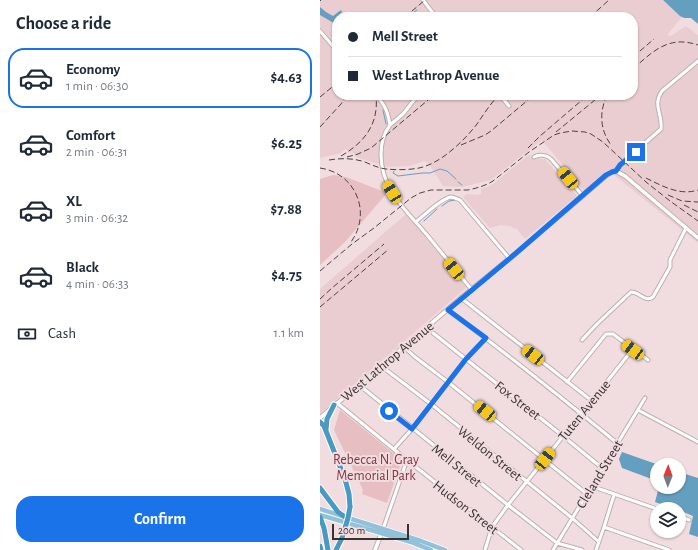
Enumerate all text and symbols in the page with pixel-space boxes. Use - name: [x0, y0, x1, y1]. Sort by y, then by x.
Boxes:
- text: Choose a ride: [16, 15, 111, 33]
- text: Mell Street: [372, 29, 438, 44]
- icon: car: [18, 60, 54, 96]
- text: Economy: [66, 62, 120, 77]
- text: West Lathrop Avenue: [372, 68, 499, 83]
- text: $4.63: [271, 70, 302, 85]
- text: 1 min · 06:30: [66, 80, 128, 93]
- icon: car: [18, 126, 54, 162]
- text: Comfort: [66, 128, 115, 143]
- text: $6.25: [271, 136, 302, 151]
- route end: [627, 143, 645, 161]
- text: 2 min · 06:31: [66, 146, 127, 159]
- car: [556, 165, 580, 191]
- car: [381, 179, 403, 205]
- icon: car: [18, 192, 54, 228]
- text: XL: [66, 194, 82, 209]
- text: $7.88: [271, 202, 302, 217]
- text: 3 min · 06:32: [66, 212, 128, 225]
- car: [442, 256, 466, 282]
- icon: car: [18, 258, 54, 294]
- text: Black: [66, 260, 99, 275]
- text: $4.75: [271, 268, 302, 283]
- text: 4 min · 06:33: [66, 278, 129, 291]
- street label: West Lathrop Avenue: [339, 319, 437, 404]
- icon: cash: [16, 323, 38, 345]
- text: Cash: [48, 326, 76, 341]
- text: 1.1 km: [274, 327, 304, 340]
- car: [620, 338, 646, 362]
- car: [520, 343, 546, 367]
- street label: Tuten Avenue: [556, 377, 614, 444]
- street label: Fox Street: [492, 379, 543, 423]
- car: [472, 399, 498, 423]
- route start: [380, 402, 398, 420]
- street label: Weldon Street: [455, 424, 525, 484]
- street label: Cleland Street: [574, 438, 626, 511]
- street label: Mell Street: [429, 442, 484, 490]
- car: [533, 446, 557, 472]
- park label: Rebecca N. Gray Memorial Park: [333, 453, 419, 483]
- north arrow: [650, 458, 686, 494]
- map controls: [650, 458, 686, 538]
- street label: Hudson Street: [430, 478, 501, 538]
- button: Confirm: [16, 496, 304, 542]
- button: layers: [650, 502, 686, 538]
- scale bar: [332, 522, 409, 541]
- text: 200 m: [338, 525, 365, 536]

